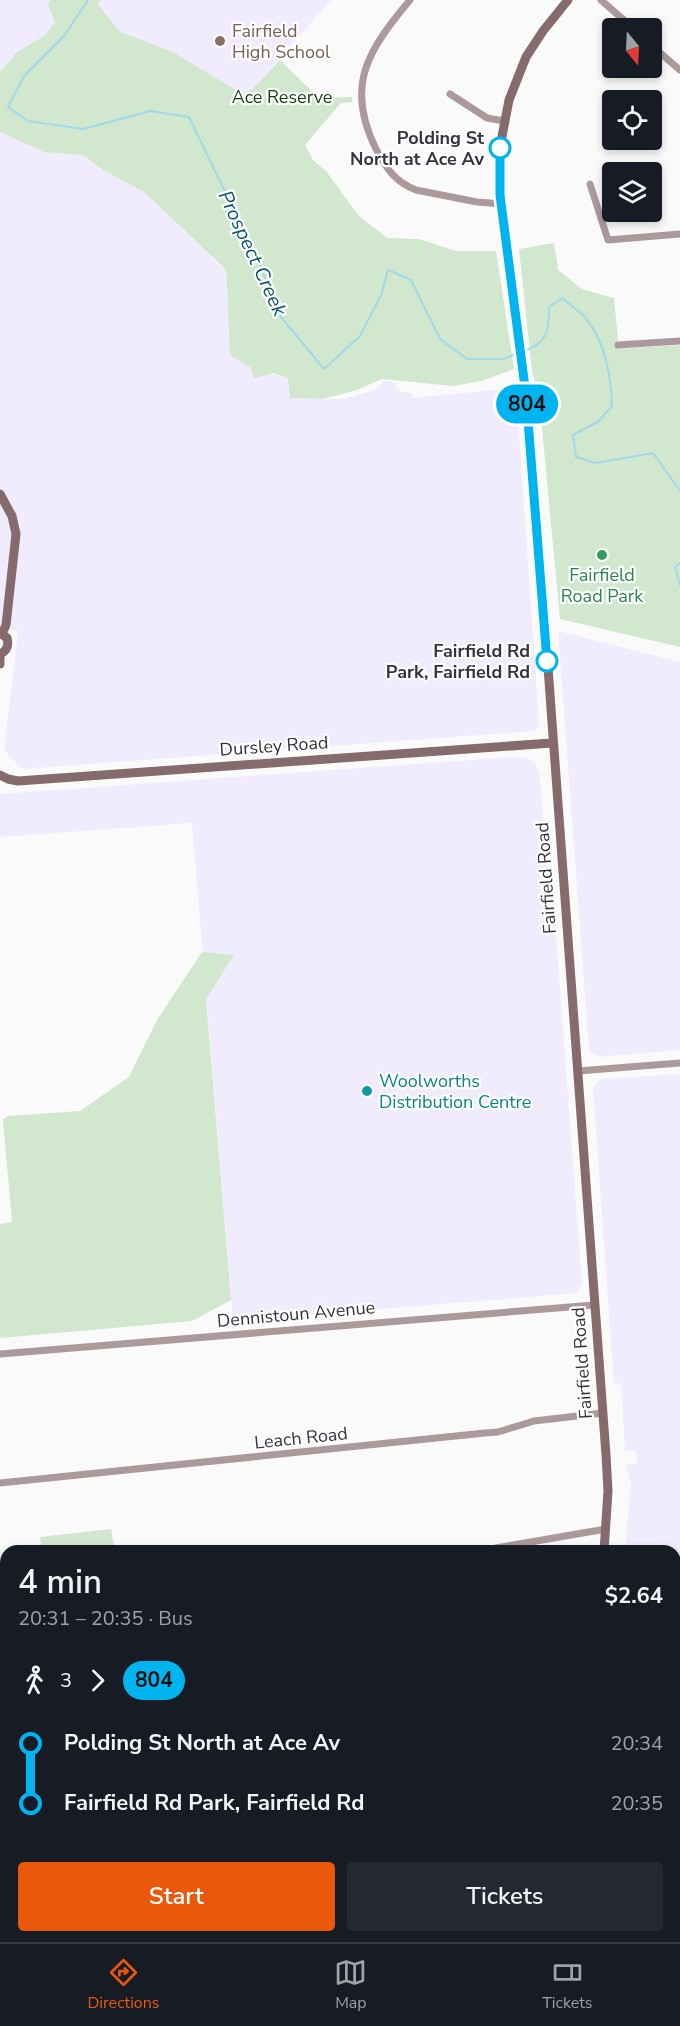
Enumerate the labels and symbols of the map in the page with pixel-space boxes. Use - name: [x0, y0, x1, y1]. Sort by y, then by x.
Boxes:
- north arrow: [602, 18, 662, 78]
- place label: Fairfield High School: [232, 19, 331, 64]
- marker: Fairfield High School: [213, 34, 227, 48]
- park label: Ace Reserve: [232, 85, 332, 109]
- place label: Polding St North at Ace Av: [350, 126, 485, 171]
- marker: Polding St North at Ace Av: [489, 137, 511, 159]
- water label: Prospect Creek: [212, 186, 294, 321]
- line badge: 804: [492, 384, 562, 424]
- marker: Fairfield Road Park: [595, 548, 609, 562]
- place label: Fairfield Road Park: [561, 563, 644, 608]
- place label: Fairfield Rd Park, Fairfield Rd: [386, 639, 530, 684]
- marker: Fairfield Rd Park, Fairfield Rd: [536, 650, 558, 672]
- street label: Dursley Road: [219, 730, 329, 762]
- street label: Fairfield Road: [530, 821, 562, 935]
- place label: Woolworths Distribution Centre: [379, 1069, 531, 1114]
- marker: Woolworths Distribution Centre: [360, 1084, 374, 1098]
- street label: Dennistoun Avenue: [216, 1295, 376, 1333]
- street label: Fairfield Road: [566, 1306, 598, 1420]
- street label: Leach Road: [253, 1421, 349, 1455]

